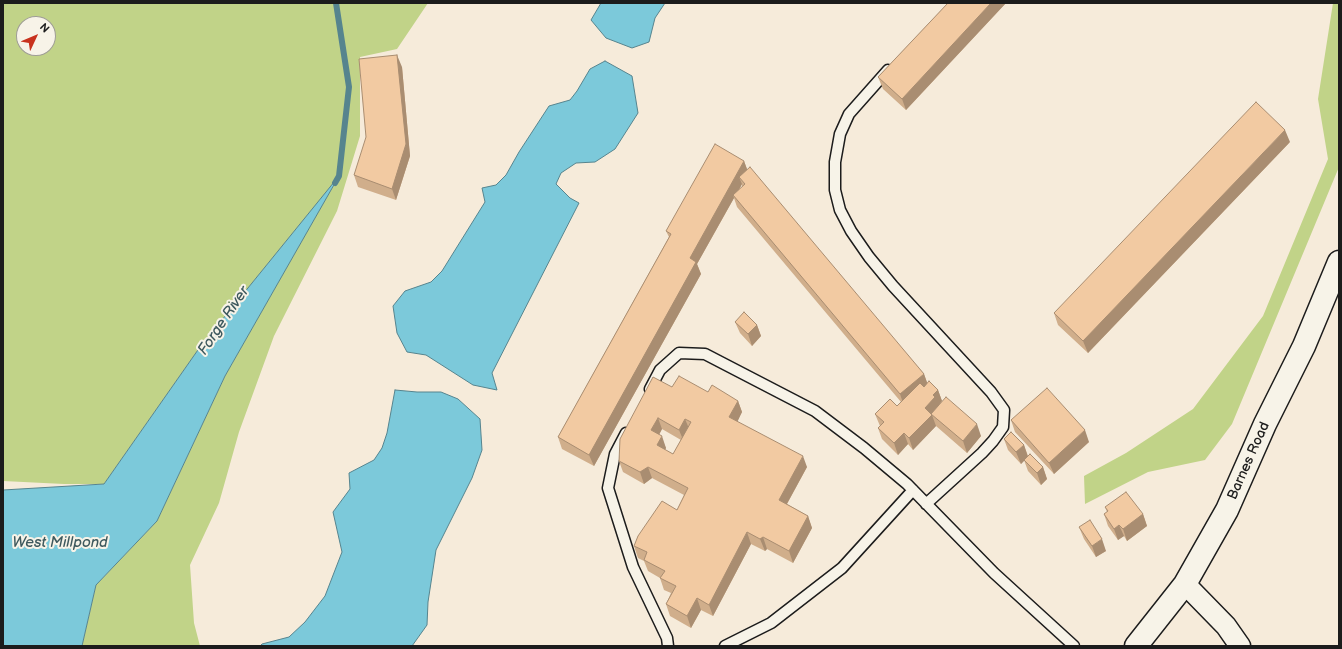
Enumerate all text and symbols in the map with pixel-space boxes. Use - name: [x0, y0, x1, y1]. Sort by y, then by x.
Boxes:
- north arrow: [16, 16, 56, 56]
- text: N: [37, 21, 52, 35]
- water label: Forge River: [194, 283, 254, 359]
- street label: Barnes Road: [1224, 420, 1274, 502]
- water label: West Millpond: [12, 534, 108, 552]

